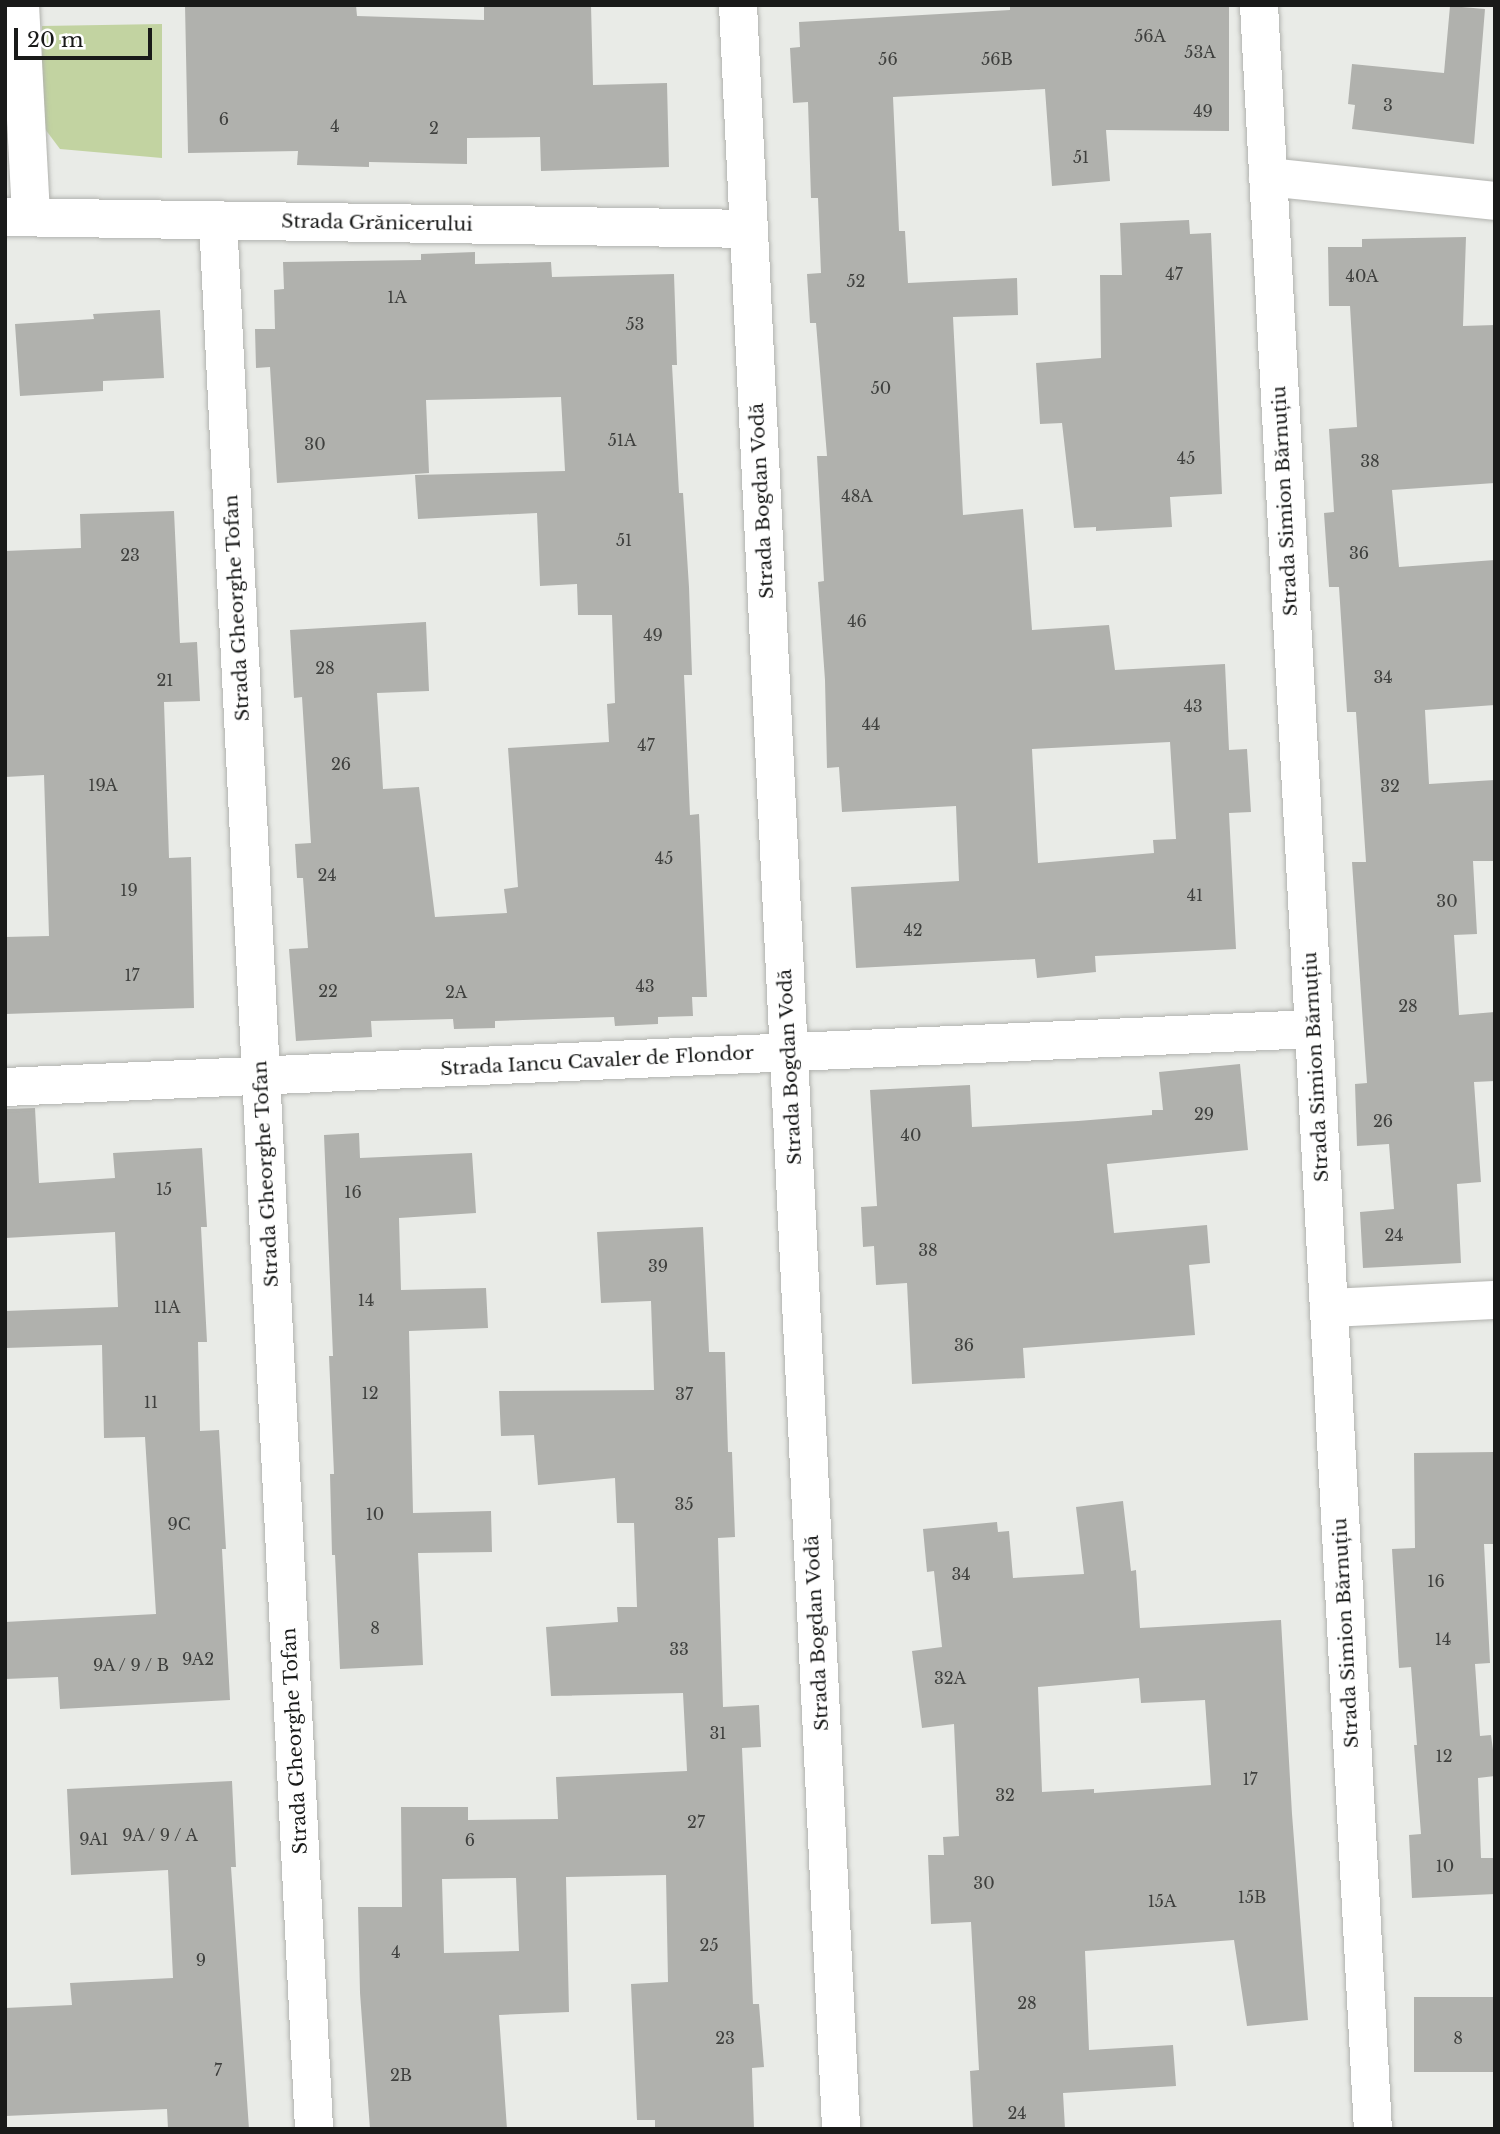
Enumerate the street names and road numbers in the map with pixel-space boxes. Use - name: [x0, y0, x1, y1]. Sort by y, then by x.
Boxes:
- street label: Strada Grănicerului: [281, 210, 473, 236]
- street label: Strada Simion Bărnuțiu: [1268, 385, 1302, 617]
- street label: Strada Bogdan Vodă: [745, 402, 779, 600]
- street label: Strada Gheorghe Tofan: [220, 494, 254, 722]
- street label: Strada Simion Bărnuțiu: [1299, 951, 1333, 1183]
- street label: Strada Bogdan Vodă: [773, 968, 807, 1166]
- street label: Strada Iancu Cavaler de Flondor: [439, 1041, 755, 1081]
- street label: Strada Gheorghe Tofan: [249, 1060, 283, 1288]
- street label: Strada Simion Bărnuțiu: [1329, 1517, 1363, 1749]
- street label: Strada Bogdan Vodă: [800, 1534, 834, 1732]
- street label: Strada Gheorghe Tofan: [278, 1627, 312, 1855]

